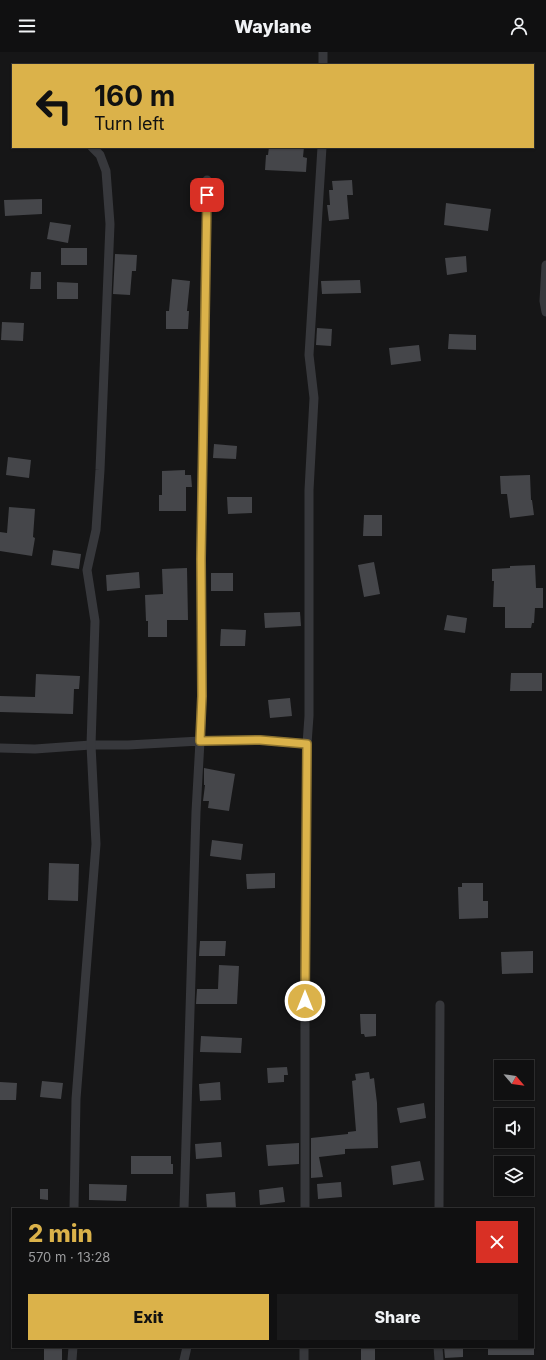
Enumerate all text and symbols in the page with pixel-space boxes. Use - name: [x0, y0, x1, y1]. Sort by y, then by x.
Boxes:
- icon: menu: [16, 15, 38, 37]
- icon: person: [508, 15, 530, 37]
- text: Waylane: [234, 16, 312, 37]
- text: 160 m: [94, 79, 175, 113]
- icon: left: [28, 80, 80, 132]
- text: Turn left: [94, 113, 164, 134]
- pin: [190, 178, 224, 212]
- icon: arrive: [196, 184, 218, 206]
- position arrow: [284, 980, 326, 1022]
- north arrow: [494, 1060, 534, 1100]
- map controls: [494, 1060, 534, 1196]
- button: sound: [494, 1108, 534, 1148]
- button: layers: [494, 1156, 534, 1196]
- text: 2 min: [28, 1219, 93, 1248]
- button: close: [476, 1221, 518, 1263]
- text: 570 m · 13:28: [28, 1249, 110, 1265]
- button: Exit: [28, 1294, 269, 1340]
- button: Share: [277, 1294, 518, 1340]

